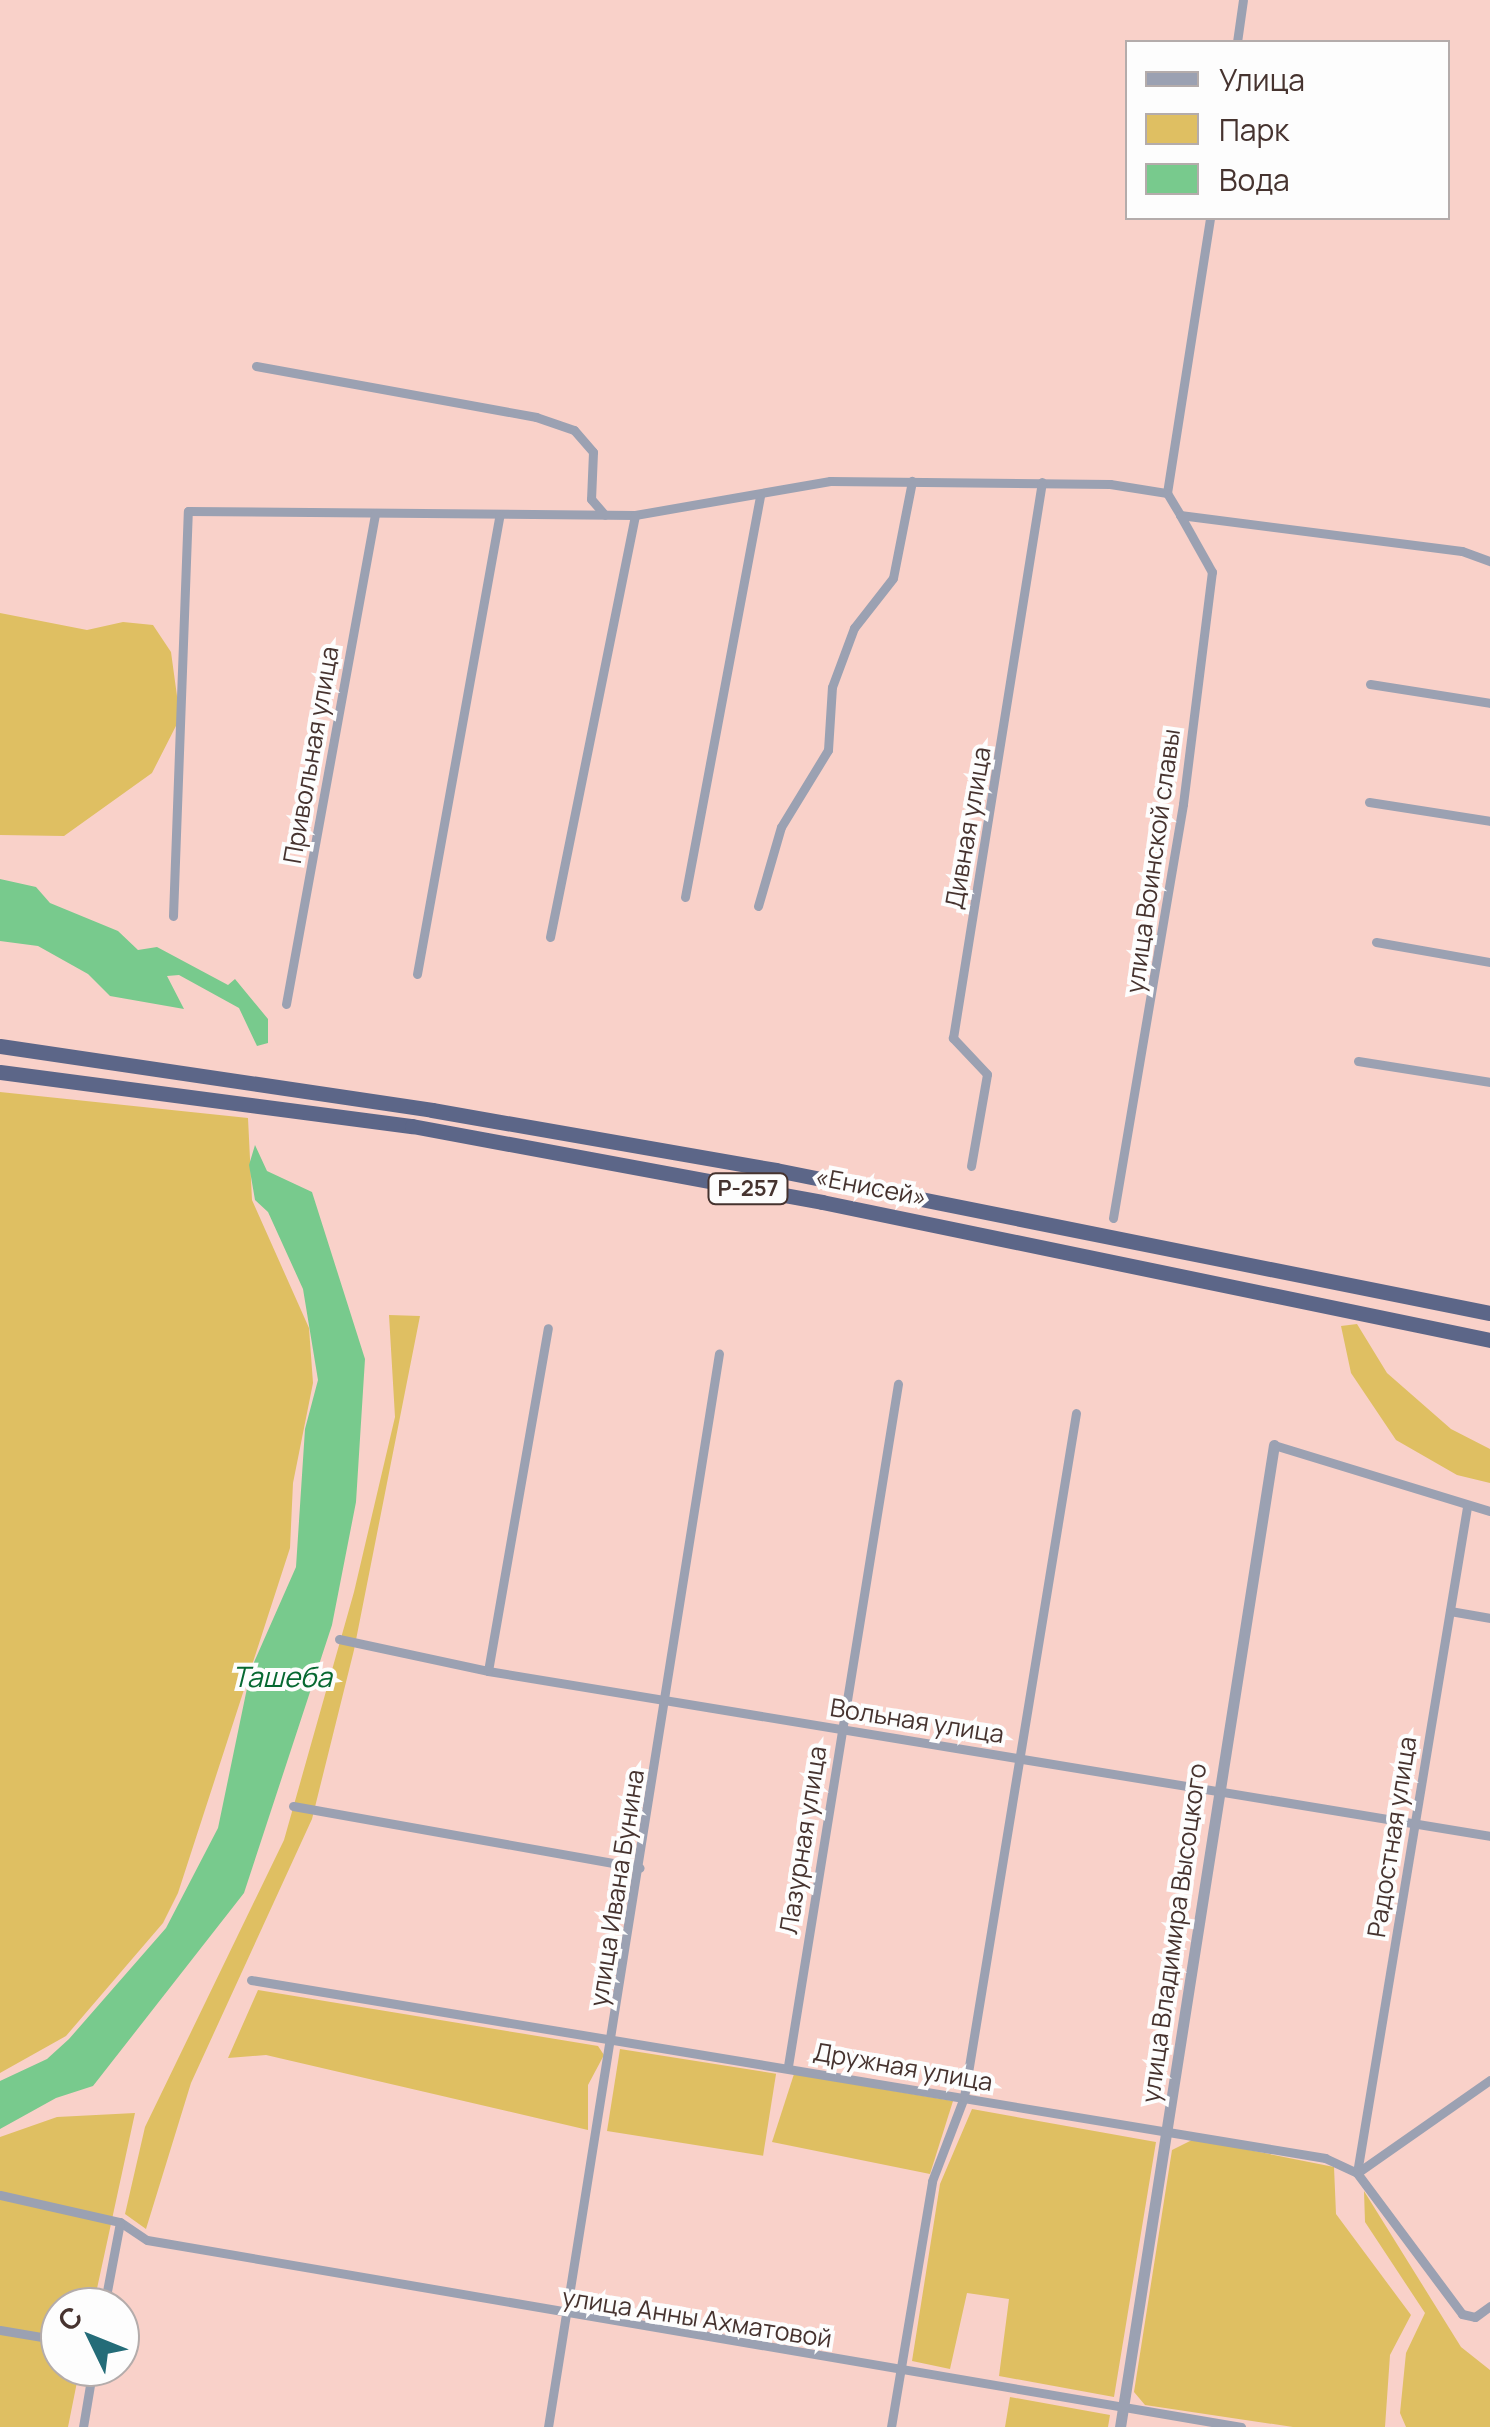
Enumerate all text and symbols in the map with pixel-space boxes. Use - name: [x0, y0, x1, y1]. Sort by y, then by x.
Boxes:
- legend: [1125, 40, 1450, 220]
- text: Улица: [1219, 59, 1305, 100]
- text: Парк: [1219, 109, 1289, 150]
- text: Вода: [1219, 159, 1290, 200]
- street label: Привольная улица: [277, 644, 345, 866]
- street label: улица Воинской славы: [1120, 727, 1186, 995]
- street label: Дивная улица: [939, 745, 997, 911]
- street label: «Енисей»: [813, 1162, 929, 1212]
- road number: Р-257: [706, 1172, 790, 1206]
- water label: Ташеба: [232, 1659, 332, 1693]
- street label: Вольная улица: [828, 1692, 1006, 1750]
- street label: Радостная улица: [1361, 1734, 1423, 1940]
- street label: Лазурная улица: [773, 1744, 833, 1936]
- street label: улица Владимира Высоцкого: [1135, 1761, 1213, 2105]
- street label: улица Ивана Бунина: [583, 1767, 651, 2009]
- street label: Дружная улица: [811, 2036, 995, 2098]
- street label: улица Анны Ахматовой: [560, 2282, 834, 2354]
- north arrow: [40, 2287, 140, 2387]
- text: С: [49, 2297, 90, 2338]

